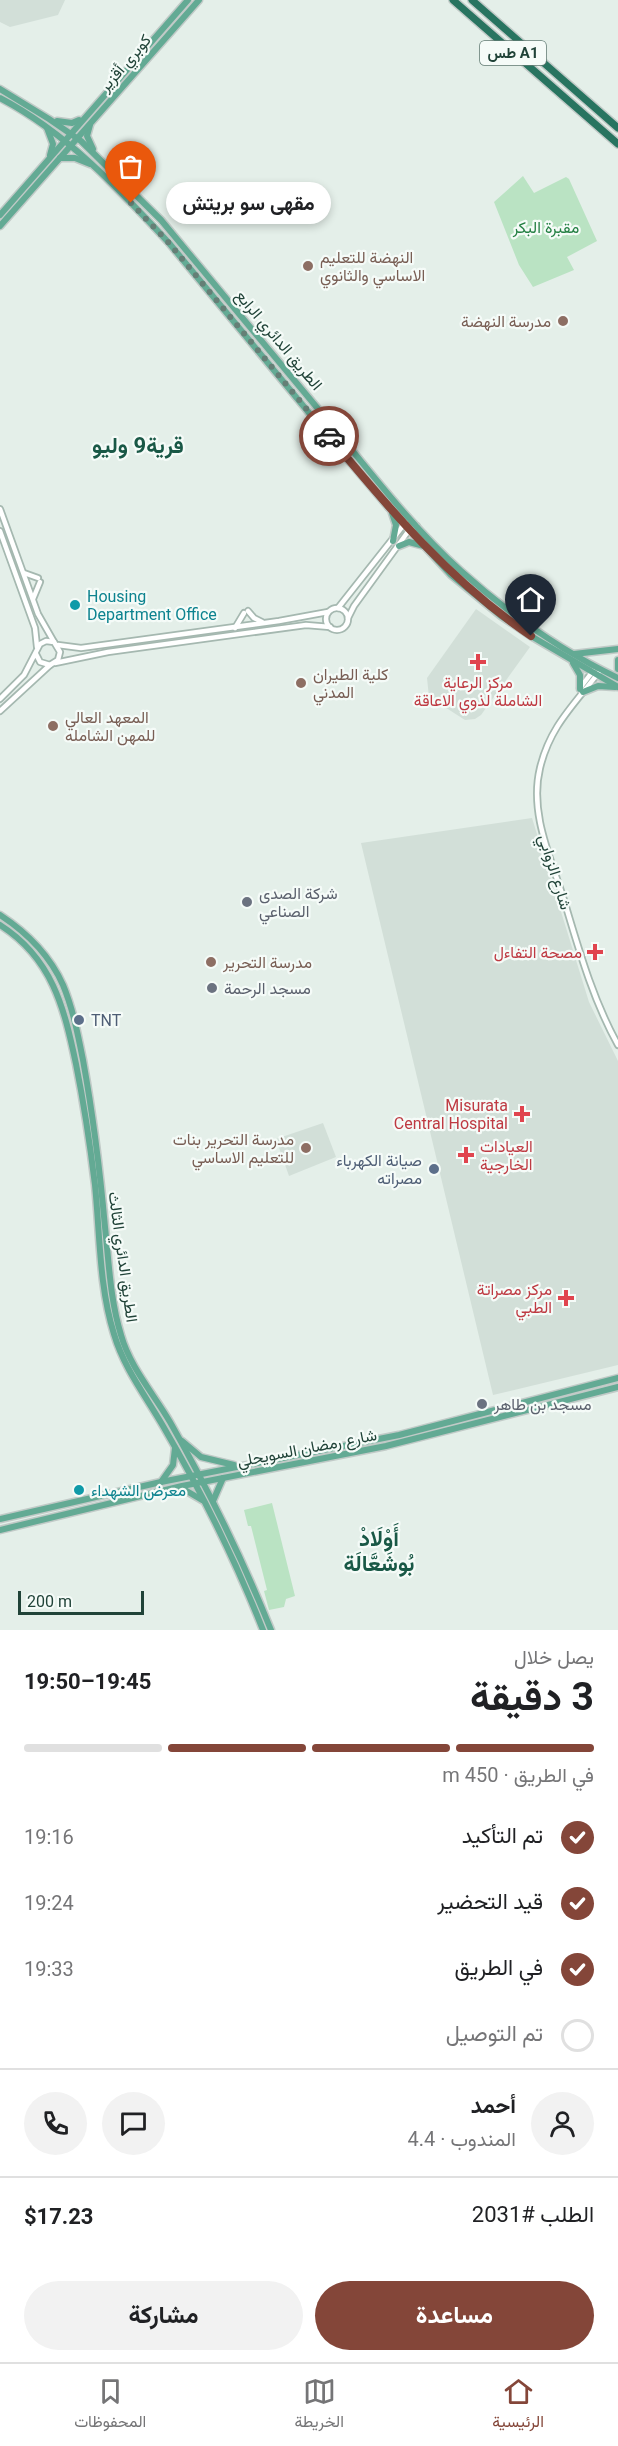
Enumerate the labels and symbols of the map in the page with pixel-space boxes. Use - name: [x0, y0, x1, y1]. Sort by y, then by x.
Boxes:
- street label: كوبري أقزير: [94, 31, 158, 99]
- road number: طس A1: [480, 41, 546, 65]
- pin: [105, 141, 156, 203]
- callout: مقهى سو بريتش: [167, 182, 332, 224]
- park label: مقبرة البكر: [512, 218, 579, 238]
- place label: النهضة للتعليم الاساسي والثانوي: [320, 248, 425, 289]
- marker: النهضة للتعليم الاساسي والثانوي: [301, 259, 315, 273]
- street label: الطريق الدائري الرابع: [229, 286, 326, 397]
- place label: مدرسة النهضة: [461, 312, 551, 332]
- marker: مدرسة النهضة: [556, 314, 570, 328]
- courier: [299, 406, 359, 466]
- district label: قرية9 وليو: [92, 433, 184, 459]
- pin: [505, 574, 556, 636]
- place label: Housing Department Office: [87, 587, 217, 624]
- marker: Housing Department Office: [68, 598, 82, 612]
- marker: مركز الرعاية الشاملة لذوي الاعاقة: [469, 653, 487, 671]
- place label: كلية الطيران المدني: [313, 665, 388, 706]
- place label: مركز الرعاية الشاملة لذوي الاعاقة: [414, 673, 542, 714]
- marker: كلية الطيران المدني: [294, 676, 308, 690]
- place label: المعهد العالي للمهن الشامله: [65, 708, 155, 746]
- marker: المعهد العالي للمهن الشامله: [46, 719, 60, 733]
- street label: شارع الزوابي: [531, 832, 575, 913]
- place label: شركة الصدى الصناعي: [259, 884, 338, 925]
- marker: شركة الصدى الصناعي: [240, 895, 254, 909]
- place label: مصحة التفاءل: [494, 943, 582, 962]
- marker: مصحة التفاءل: [586, 943, 604, 961]
- place label: مدرسة التحرير: [222, 953, 312, 973]
- marker: مدرسة التحرير: [204, 955, 218, 969]
- place label: مسجد الرحمة: [224, 979, 311, 999]
- marker: مسجد الرحمة: [205, 981, 219, 995]
- place label: TNT: [91, 1011, 122, 1030]
- marker: TNT: [72, 1013, 86, 1027]
- place label: Misurata Central Hospital: [394, 1096, 508, 1133]
- marker: Misurata Central Hospital: [513, 1105, 531, 1123]
- place label: مدرسة التحرير بنات للتعليم الاساسي: [173, 1130, 294, 1171]
- place label: العيادات الخارجية: [480, 1137, 533, 1175]
- marker: مدرسة التحرير بنات للتعليم الاساسي: [299, 1141, 313, 1155]
- marker: العيادات الخارجية: [457, 1146, 475, 1164]
- place label: صيانة الكهرباء مصراته: [336, 1151, 422, 1189]
- marker: صيانة الكهرباء مصراته: [427, 1162, 441, 1176]
- street label: الطريق الدائري الثالث: [100, 1191, 142, 1324]
- place label: مركز مصراتة الطبي: [477, 1280, 552, 1321]
- marker: مركز مصراتة الطبي: [557, 1289, 575, 1307]
- place label: مسجد بن طاهر: [493, 1395, 592, 1415]
- marker: مسجد بن طاهر: [475, 1397, 489, 1411]
- street label: شارع رمضان السويحلي: [236, 1425, 379, 1475]
- place label: معرض الشهداء: [91, 1481, 186, 1501]
- marker: معرض الشهداء: [72, 1483, 86, 1497]
- district label: أَوْلَادْ بُوشَعَّالَة: [343, 1522, 415, 1577]
- scale bar: [18, 1588, 144, 1616]

